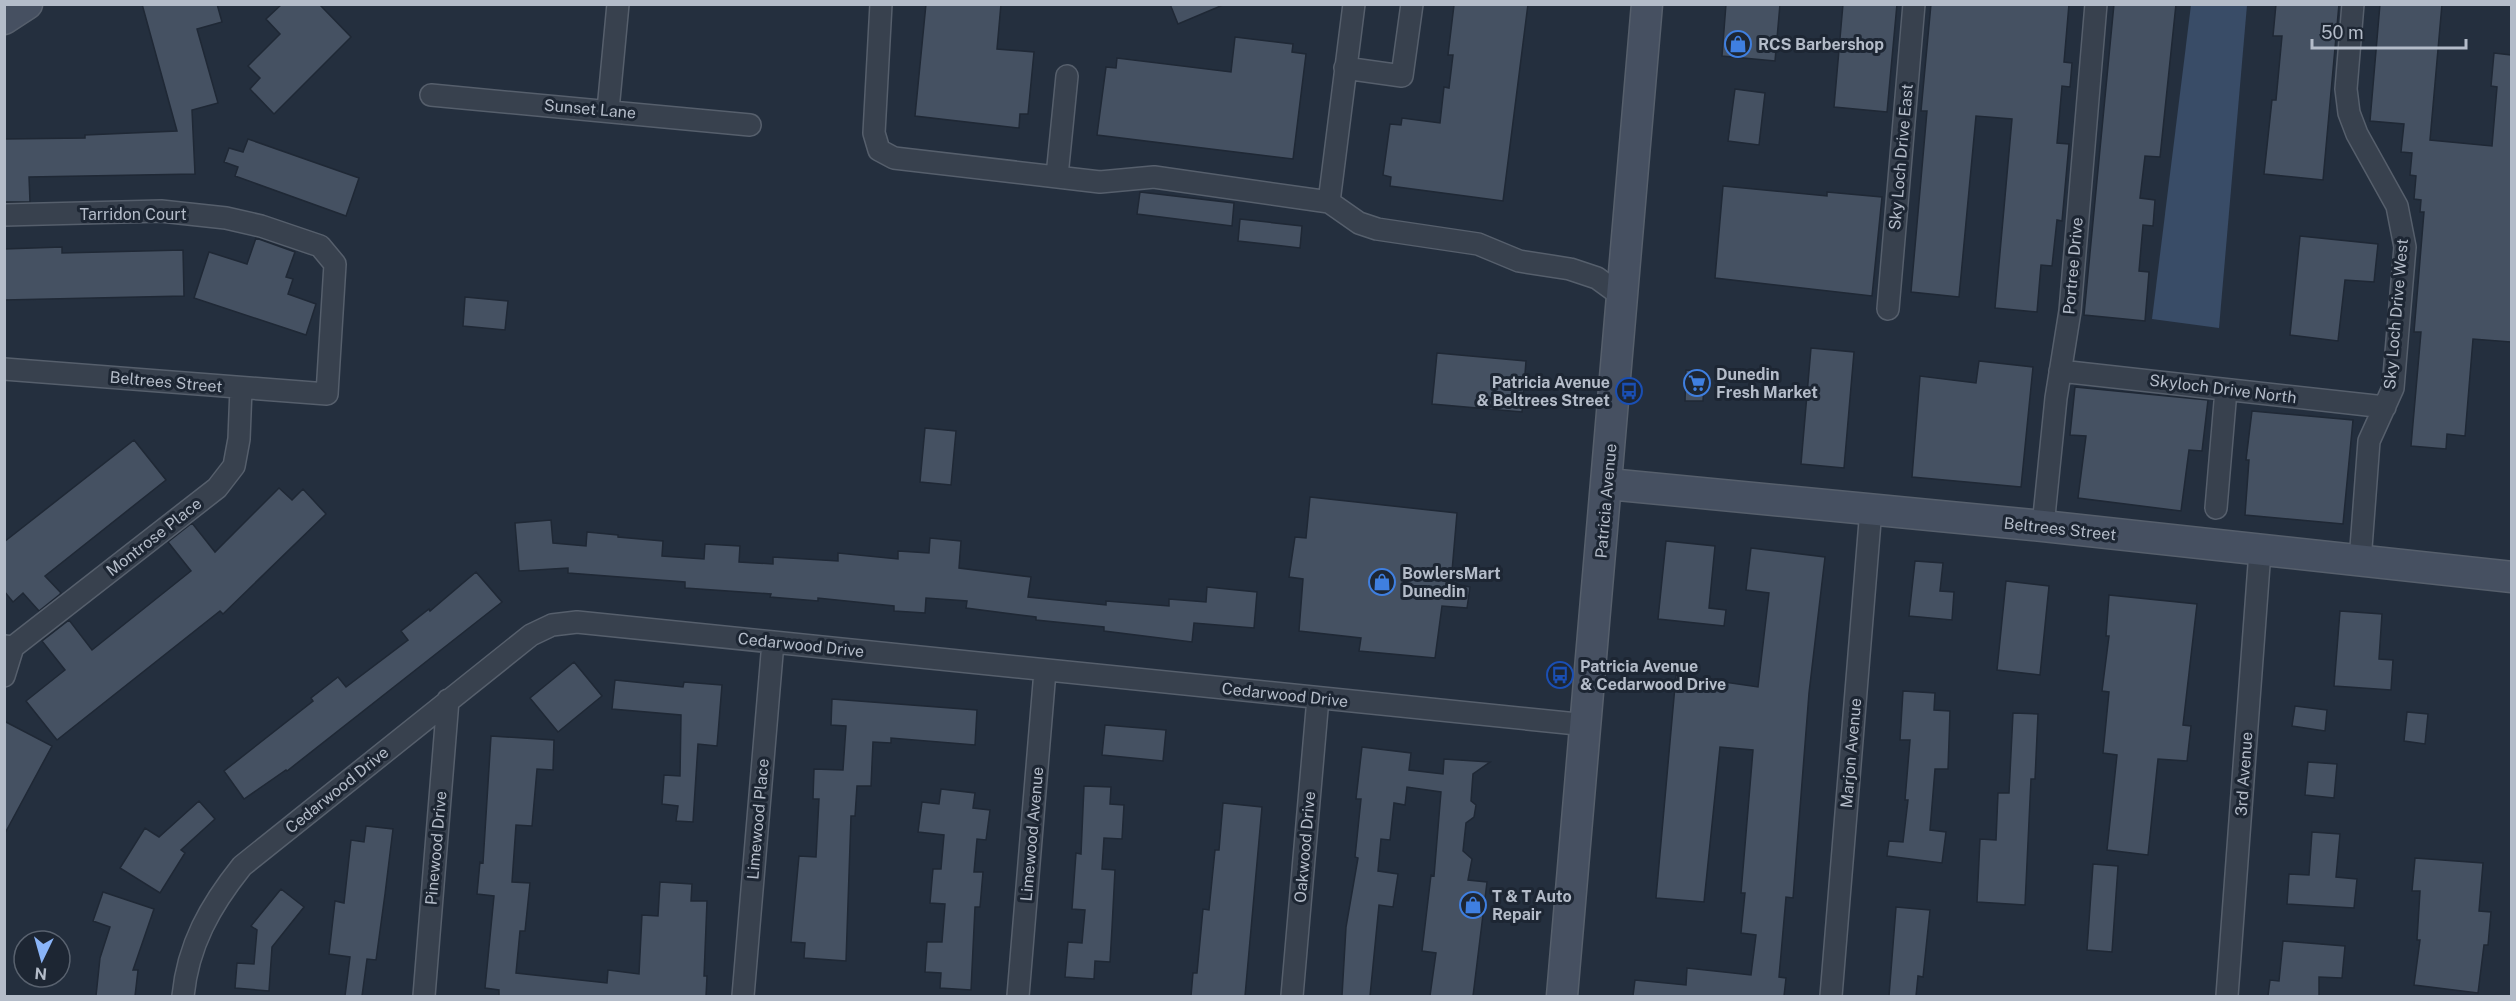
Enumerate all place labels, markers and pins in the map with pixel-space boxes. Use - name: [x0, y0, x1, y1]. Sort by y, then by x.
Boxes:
- shop icon: RCS Barbershop: [1723, 29, 1753, 59]
- place label: RCS Barbershop: [1758, 35, 1884, 54]
- place label: Dunedin Fresh Market: [1716, 365, 1818, 402]
- supermarket icon: Dunedin Fresh Market: [1682, 368, 1712, 398]
- place label: Patricia Avenue & Beltrees Street: [1476, 373, 1610, 410]
- bus stop icon: Patricia Avenue & Beltrees Street: [1614, 376, 1644, 406]
- place label: BowlersMart Dunedin: [1402, 564, 1501, 601]
- shop icon: BowlersMart Dunedin: [1367, 567, 1397, 597]
- place label: Patricia Avenue & Cedarwood Drive: [1580, 657, 1726, 694]
- bus stop icon: Patricia Avenue & Cedarwood Drive: [1545, 660, 1575, 690]
- place label: T & T Auto Repair: [1492, 887, 1572, 924]
- shop icon: T & T Auto Repair: [1458, 890, 1488, 920]

